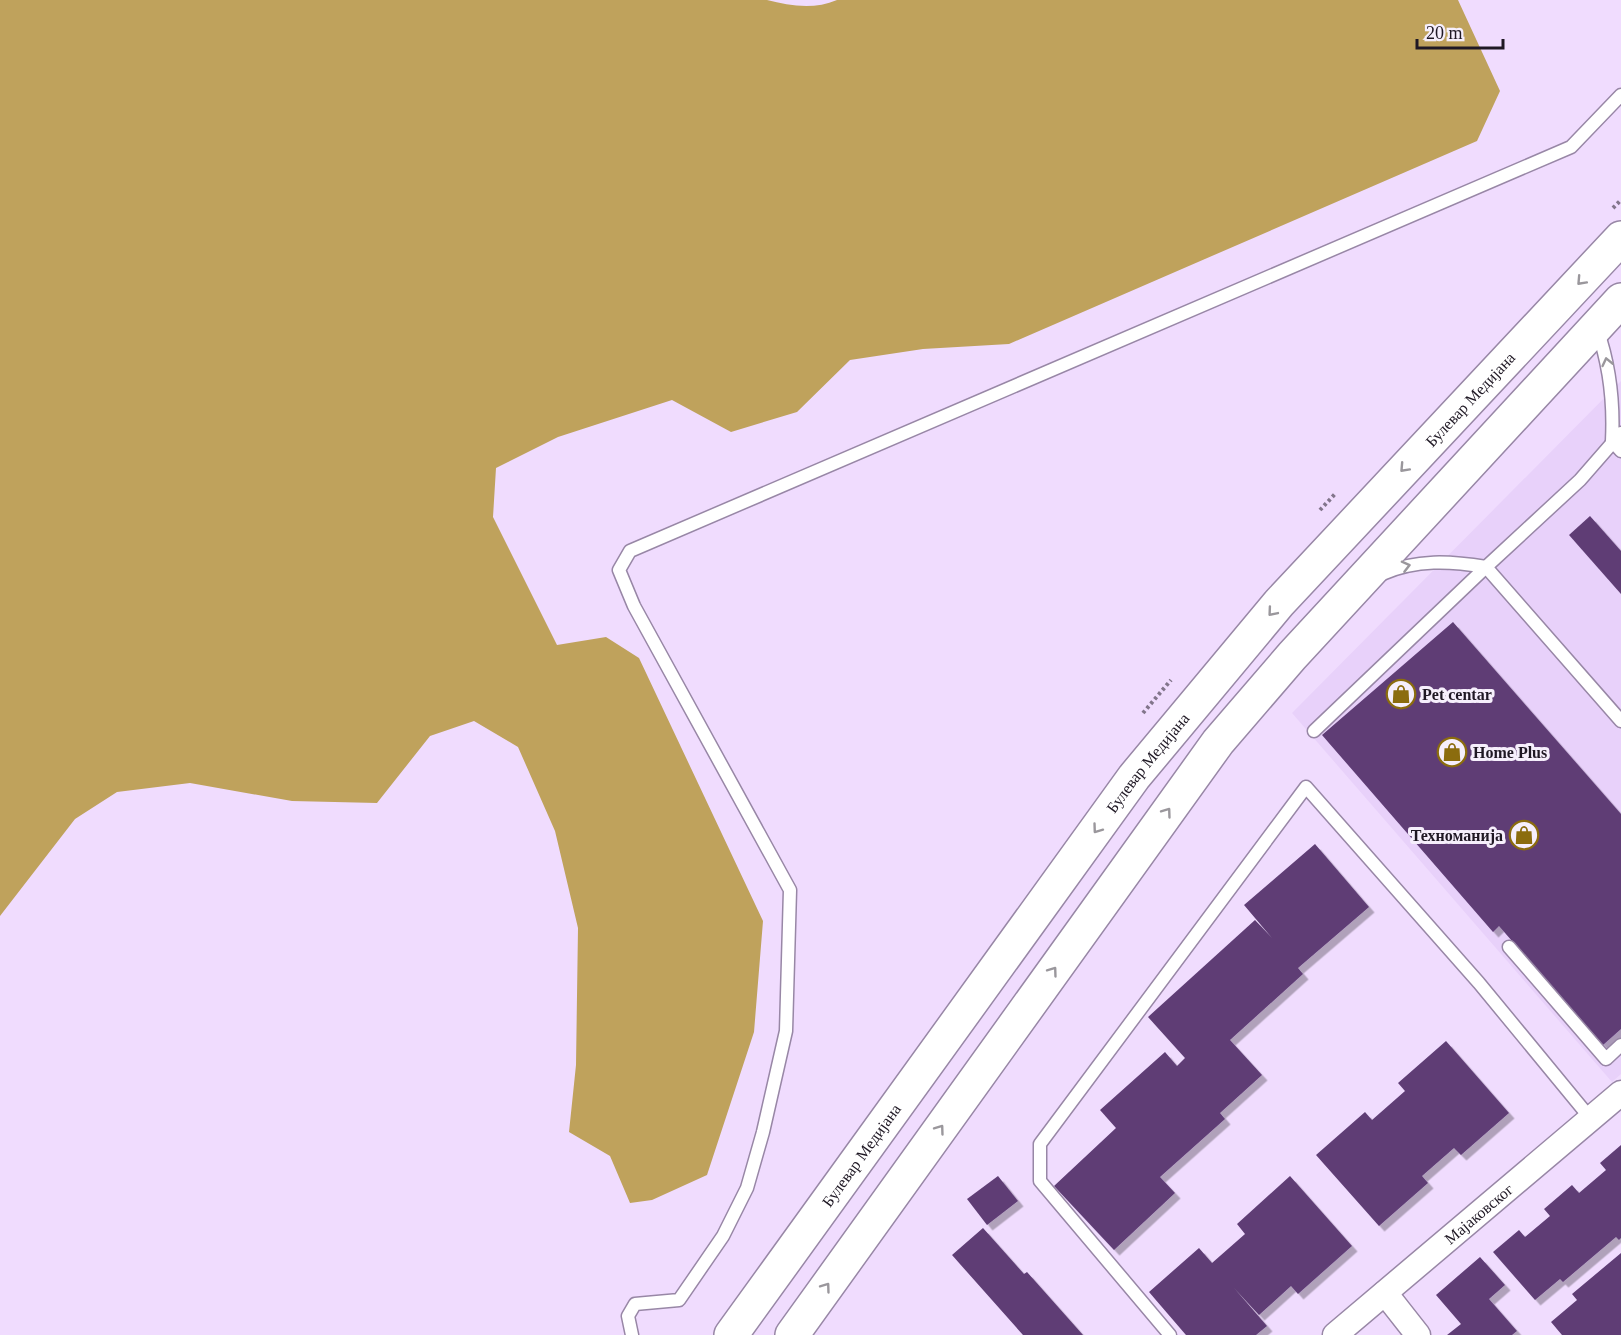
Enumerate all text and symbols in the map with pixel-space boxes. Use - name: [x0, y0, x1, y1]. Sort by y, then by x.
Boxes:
- scale bar: [1417, 12, 1502, 50]
- text: 20 m: [1426, 23, 1463, 43]
- one-way arrow: [1577, 274, 1588, 284]
- street label: Булевар Медијана: [1422, 349, 1518, 450]
- one-way arrow: [1601, 358, 1614, 368]
- one-way arrow: [1400, 462, 1411, 472]
- one-way arrow: [1401, 560, 1411, 573]
- one-way arrow: [1268, 605, 1279, 616]
- shop icon: Pet centar: [1385, 678, 1417, 710]
- place label: Pet centar: [1422, 686, 1492, 703]
- street label: Булевар Медијана: [1103, 709, 1192, 816]
- shop icon: Home Plus: [1436, 736, 1468, 768]
- place label: Home Plus: [1473, 744, 1547, 761]
- one-way arrow: [1160, 808, 1171, 819]
- shop icon: Техноманија: [1508, 819, 1540, 851]
- one-way arrow: [1093, 823, 1104, 834]
- place label: Техноманија: [1411, 827, 1503, 845]
- one-way arrow: [1046, 966, 1057, 977]
- street label: Булевар Медијана: [818, 1100, 904, 1210]
- one-way arrow: [933, 1125, 944, 1136]
- street label: Мајаковског: [1441, 1180, 1516, 1247]
- one-way arrow: [819, 1283, 830, 1294]

